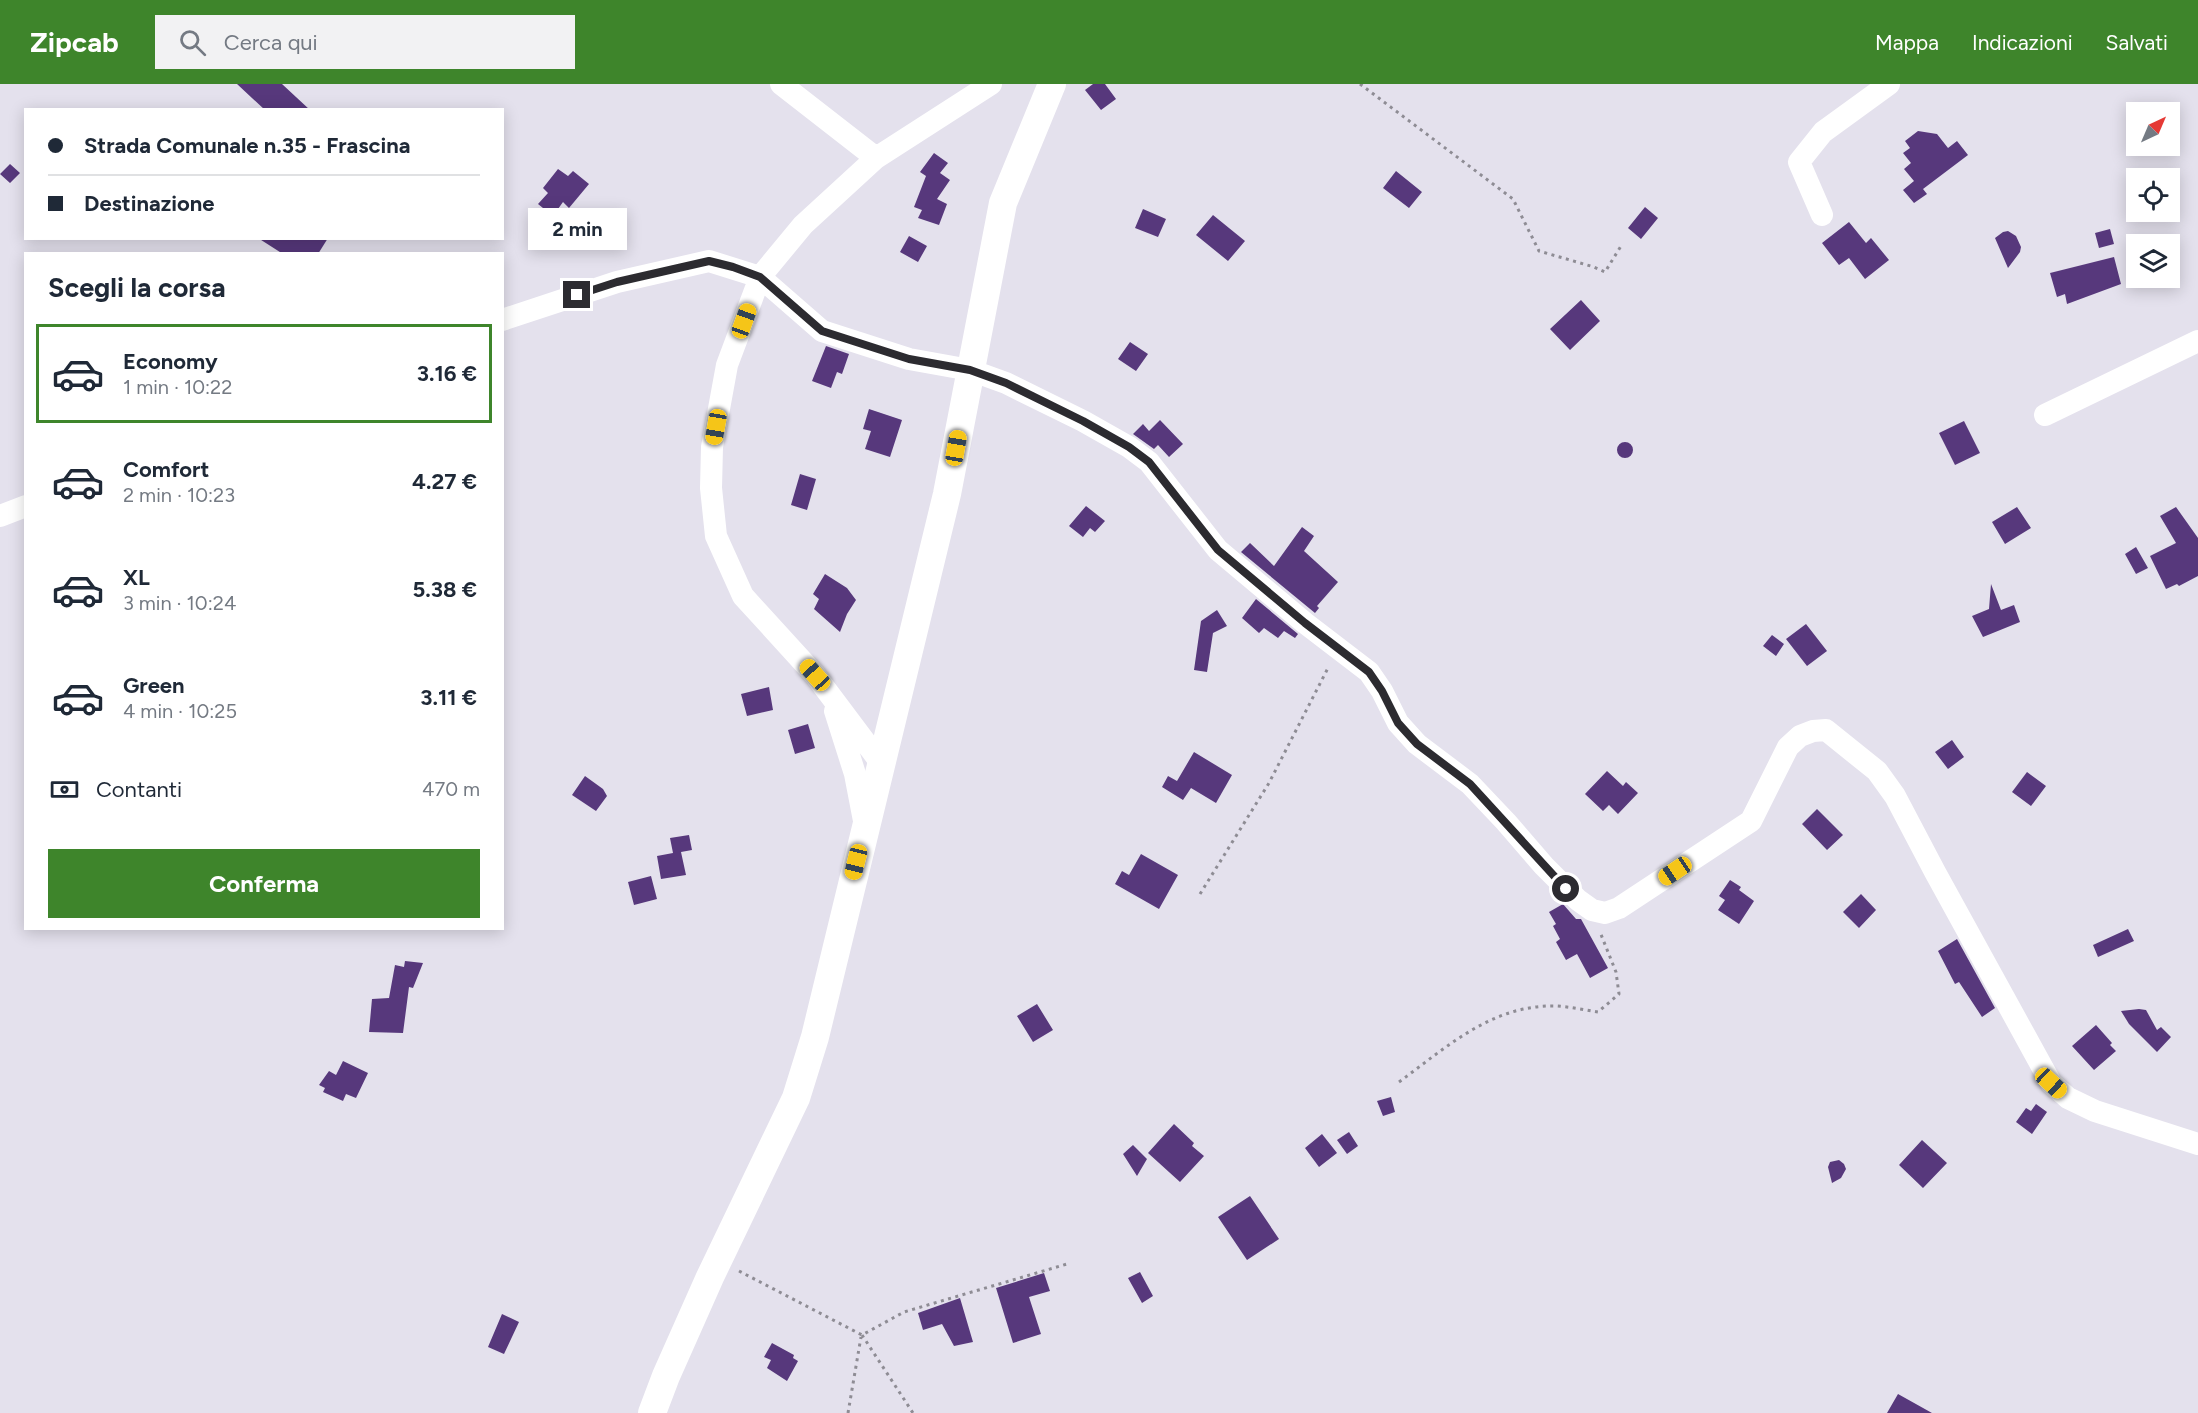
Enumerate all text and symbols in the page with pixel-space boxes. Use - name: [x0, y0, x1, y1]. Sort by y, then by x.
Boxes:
- search box: [155, 15, 575, 69]
- text: Zipcab: [30, 25, 119, 59]
- icon: search: [176, 26, 209, 59]
- text: Cerca qui: [224, 29, 318, 56]
- text: Mappa: [1875, 30, 1939, 55]
- text: Indicazioni: [1972, 30, 2073, 55]
- text: Salvati: [2106, 30, 2168, 55]
- north arrow: [2126, 102, 2180, 156]
- map controls: [2126, 102, 2180, 288]
- text: Strada Comunale n.35 - Frascina: [84, 132, 410, 159]
- button: locate: [2126, 168, 2180, 222]
- text: Destinazione: [84, 190, 214, 217]
- callout: 2 min: [528, 208, 626, 250]
- text: 2 min: [552, 217, 603, 241]
- button: layers: [2126, 234, 2180, 288]
- text: Scegli la corsa: [48, 271, 226, 304]
- route end: [563, 281, 590, 308]
- car: [729, 301, 759, 341]
- icon: car: [51, 347, 105, 401]
- text: Economy: [123, 348, 218, 375]
- text: 3.16 €: [417, 360, 477, 387]
- text: 1 min · 10:22: [123, 375, 232, 399]
- car: [704, 408, 728, 446]
- car: [944, 429, 968, 467]
- icon: car: [51, 455, 105, 509]
- text: Comfort: [123, 456, 209, 483]
- text: 4.27 €: [412, 468, 477, 495]
- text: 2 min · 10:23: [123, 483, 235, 507]
- icon: car: [51, 563, 105, 617]
- text: XL: [123, 564, 150, 591]
- text: 5.38 €: [413, 576, 477, 603]
- text: 3 min · 10:24: [123, 591, 236, 615]
- car: [796, 656, 834, 694]
- icon: car: [51, 671, 105, 725]
- text: Green: [123, 672, 185, 699]
- text: 3.11 €: [420, 684, 477, 711]
- text: 4 min · 10:25: [123, 699, 237, 723]
- icon: cash: [48, 773, 81, 806]
- text: Contanti: [96, 776, 182, 803]
- text: 470 m: [422, 777, 480, 801]
- car: [843, 842, 869, 882]
- button: Conferma: [48, 849, 480, 918]
- car: [1655, 853, 1695, 889]
- route start: [1552, 875, 1579, 902]
- car: [2032, 1064, 2070, 1102]

